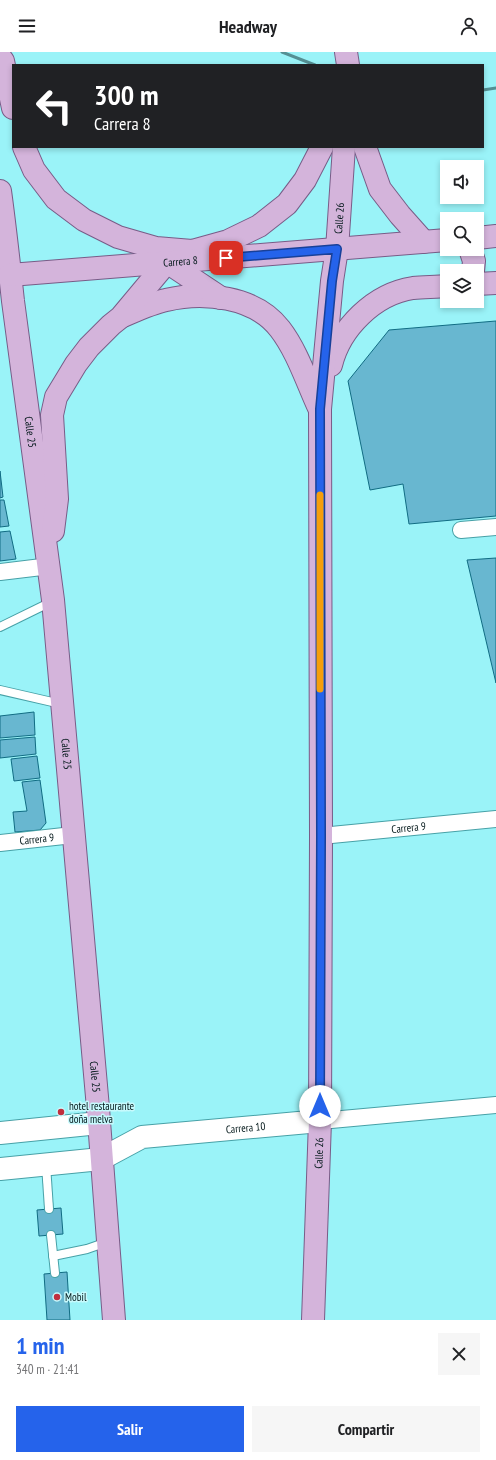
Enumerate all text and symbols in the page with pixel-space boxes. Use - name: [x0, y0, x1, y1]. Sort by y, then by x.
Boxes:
- icon: menu: [16, 15, 38, 37]
- text: Headway: [219, 15, 277, 38]
- icon: person: [458, 15, 480, 37]
- text: 300 m: [94, 76, 158, 113]
- icon: left: [28, 80, 80, 132]
- text: Carrera 8: [94, 112, 151, 135]
- map controls: [440, 160, 484, 308]
- button: sound: [440, 160, 484, 204]
- street label: Calle 26: [331, 202, 347, 234]
- button: search: [440, 212, 484, 256]
- pin: [209, 241, 243, 275]
- icon: arrive: [215, 247, 237, 269]
- street label: Carrera 8: [163, 253, 198, 270]
- button: layers: [440, 264, 484, 308]
- street label: Calle 25: [22, 416, 40, 449]
- street label: Calle 25: [58, 738, 75, 770]
- street label: Carrera 9: [391, 819, 427, 836]
- street label: Carrera 9: [19, 830, 55, 848]
- street label: Calle 25: [87, 1061, 104, 1093]
- position arrow: [299, 1085, 341, 1127]
- place label: hotel restaurante doña melva: [69, 1099, 135, 1126]
- marker: hotel restaurante doña melva: [56, 1107, 66, 1117]
- street label: Carrera 10: [225, 1119, 266, 1136]
- street label: Calle 26: [311, 1137, 326, 1169]
- place label: Mobil: [65, 1290, 87, 1304]
- marker: Mobil: [52, 1292, 62, 1302]
- text: 1 min: [16, 1330, 64, 1361]
- button: close: [438, 1333, 480, 1375]
- text: 340 m · 21:41: [16, 1361, 79, 1378]
- button: Salir: [16, 1406, 244, 1452]
- button: Compartir: [252, 1406, 480, 1452]

